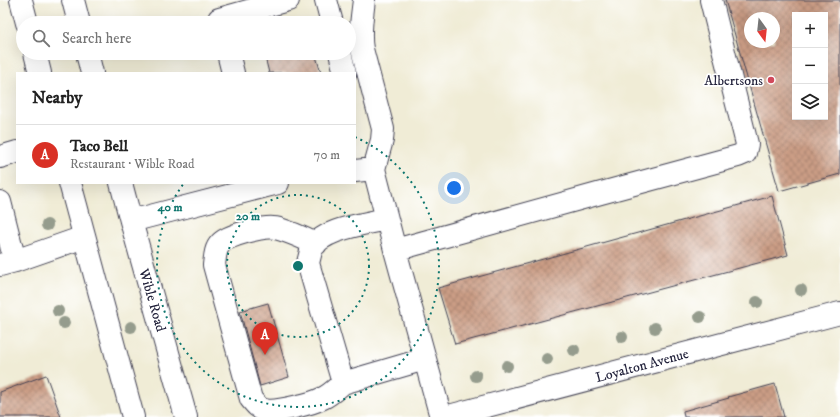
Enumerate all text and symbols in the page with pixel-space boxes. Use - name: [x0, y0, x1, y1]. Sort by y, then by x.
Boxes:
- north arrow: [744, 12, 780, 48]
- map controls: [792, 12, 828, 120]
- button: +: [792, 12, 828, 48]
- search box: [16, 16, 356, 60]
- icon: search: [30, 27, 52, 49]
- text: Search here: [62, 29, 131, 48]
- button: −: [792, 48, 828, 84]
- place label: Albertsons: [704, 72, 763, 90]
- marker: Albertsons: [766, 75, 776, 85]
- button: layers: [792, 84, 828, 120]
- text: Nearby: [32, 87, 82, 109]
- text: Taco Bell: [70, 137, 128, 156]
- text: A: [41, 147, 49, 163]
- text: 70 m: [314, 147, 340, 163]
- text: Restaurant · Wible Road: [70, 156, 194, 172]
- your location: [444, 178, 464, 198]
- text: 40 m: [157, 200, 182, 215]
- text: 20 m: [236, 209, 260, 224]
- centre of rings: [291, 259, 305, 273]
- street label: Wible Road: [134, 266, 170, 334]
- pin: A: [252, 322, 278, 355]
- street label: Loyalton Avenue: [594, 345, 691, 387]

